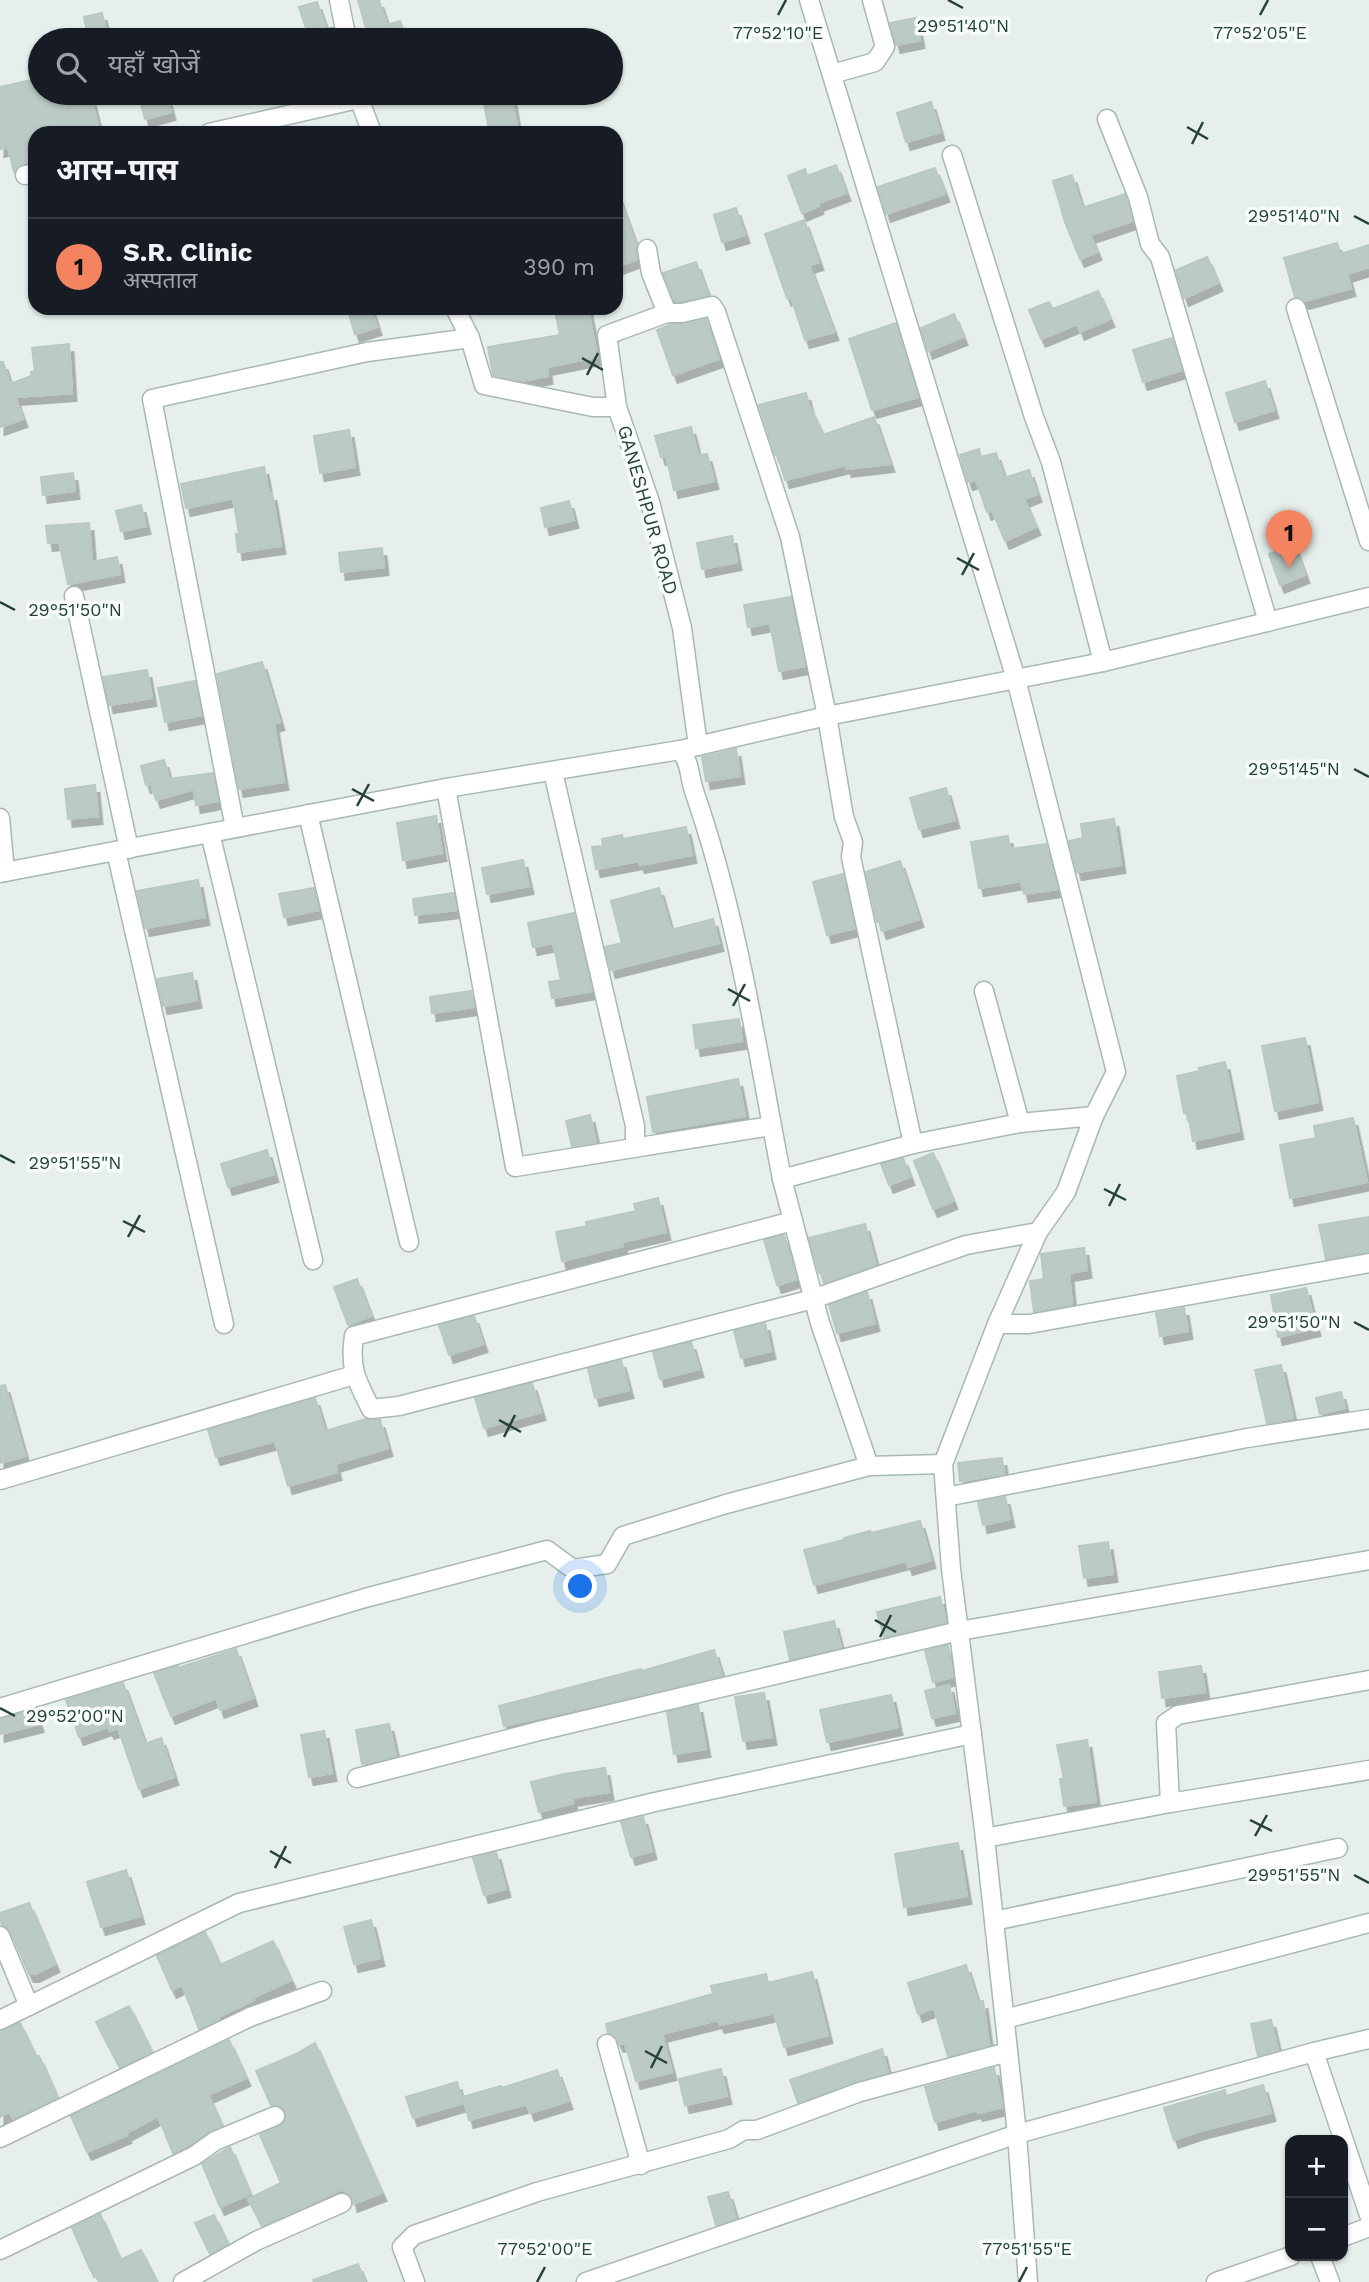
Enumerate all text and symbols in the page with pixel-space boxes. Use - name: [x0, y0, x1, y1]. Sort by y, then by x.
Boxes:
- text: 29°51'40"N: [917, 15, 1009, 36]
- text: 77°52'10"E: [733, 22, 823, 43]
- text: 77°52'05"E: [1213, 22, 1307, 43]
- search box: [28, 28, 623, 105]
- icon: search: [52, 48, 90, 86]
- text: यहाँ खोजें: [108, 49, 200, 79]
- text: आस-पास: [56, 152, 178, 187]
- text: 29°51'40"N: [1248, 205, 1340, 226]
- text: S.R. Clinic: [123, 237, 253, 267]
- text: 1: [74, 254, 84, 281]
- text: 390 m: [523, 254, 595, 281]
- text: अस्पताल: [123, 267, 197, 294]
- street label: GANESHPUR ROAD: [613, 423, 683, 597]
- pin: 1: [1266, 510, 1312, 568]
- text: 29°51'50"N: [28, 599, 122, 620]
- text: 29°51'45"N: [1248, 758, 1340, 779]
- text: 29°51'55"N: [28, 1152, 122, 1173]
- text: 29°51'50"N: [1247, 1311, 1341, 1332]
- your location: [563, 1569, 597, 1603]
- text: 29°52'00"N: [26, 1705, 124, 1726]
- text: 29°51'55"N: [1247, 1864, 1341, 1885]
- map controls: [1285, 2135, 1348, 2261]
- button: +: [1285, 2135, 1348, 2198]
- button: −: [1285, 2198, 1348, 2261]
- text: 77°52'00"E: [498, 2238, 592, 2259]
- text: 77°51'55"E: [982, 2238, 1072, 2259]

